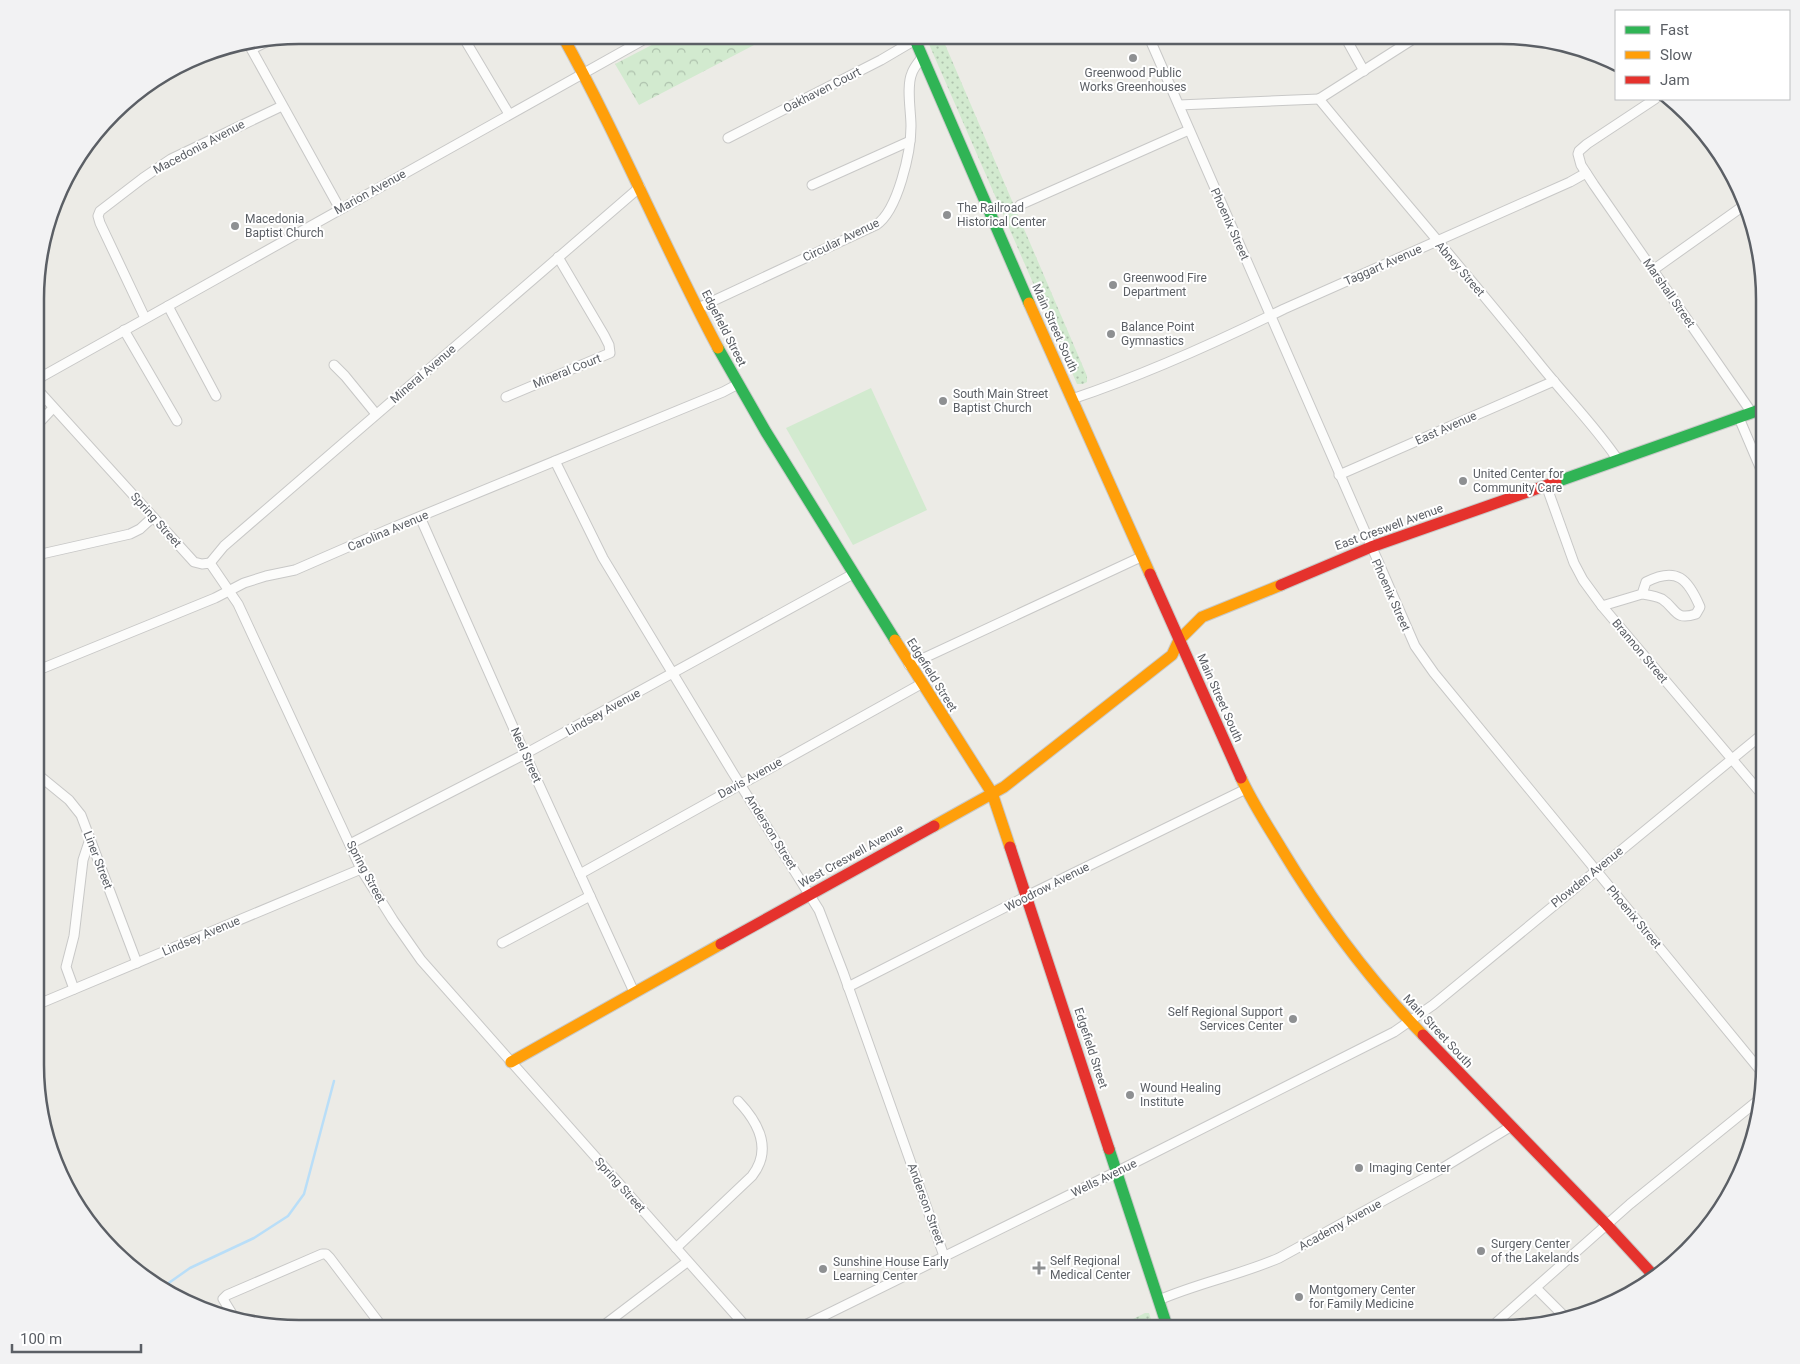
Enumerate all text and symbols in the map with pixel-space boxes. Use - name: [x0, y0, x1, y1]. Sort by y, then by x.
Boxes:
- legend: [1615, 10, 1790, 100]
- text: Fast: [1660, 21, 1689, 39]
- text: Slow: [1660, 46, 1692, 64]
- marker: Greenwood Public Works Greenhouses: [1127, 52, 1139, 64]
- street label: Oakhaven Court: [781, 64, 863, 116]
- place label: Greenwood Public Works Greenhouses: [1080, 66, 1186, 94]
- text: Jam: [1660, 71, 1690, 89]
- street label: Macedonia Avenue: [151, 117, 247, 177]
- street label: Marion Avenue: [332, 167, 408, 217]
- street label: Phoenix Street: [1208, 186, 1252, 262]
- place label: The Railroad Historical Center: [957, 201, 1046, 229]
- marker: The Railroad Historical Center: [941, 209, 953, 221]
- place label: Macedonia Baptist Church: [245, 212, 324, 240]
- street label: Circular Avenue: [800, 215, 882, 265]
- marker: Macedonia Baptist Church: [229, 220, 241, 232]
- street label: Abney Street: [1432, 239, 1488, 299]
- street label: Taggart Avenue: [1342, 242, 1424, 288]
- street label: Marshall Street: [1640, 256, 1698, 330]
- place label: Greenwood Fire Department: [1123, 271, 1207, 299]
- marker: Greenwood Fire Department: [1107, 279, 1119, 291]
- street label: Main Street South: [1029, 282, 1081, 374]
- street label: Edgefield Street: [699, 287, 749, 369]
- place label: Balance Point Gymnastics: [1121, 320, 1195, 348]
- marker: Balance Point Gymnastics: [1105, 328, 1117, 340]
- street label: Mineral Avenue: [388, 342, 458, 406]
- street label: Mineral Court: [531, 351, 603, 391]
- place label: South Main Street Baptist Church: [953, 387, 1048, 415]
- marker: South Main Street Baptist Church: [937, 395, 949, 407]
- street label: East Avenue: [1413, 408, 1479, 448]
- place label: United Center for Community Care: [1473, 467, 1564, 495]
- marker: United Center for Community Care: [1457, 475, 1469, 487]
- street label: Spring Street: [128, 490, 184, 550]
- street label: East Creswell Avenue: [1333, 501, 1445, 553]
- street label: Carolina Avenue: [346, 508, 430, 554]
- street label: Phoenix Street: [1369, 557, 1413, 633]
- street label: Brannon Street: [1609, 616, 1671, 686]
- street label: Edgefield Street: [904, 636, 960, 714]
- street label: Main Street South: [1194, 652, 1246, 744]
- street label: Lindsey Avenue: [563, 686, 643, 738]
- street label: Neel Street: [508, 725, 544, 785]
- street label: Davis Avenue: [715, 755, 785, 801]
- street label: Anderson Street: [742, 792, 800, 872]
- street label: West Creswell Avenue: [796, 821, 906, 891]
- street label: Liner Street: [81, 829, 116, 891]
- street label: Spring Street: [344, 838, 388, 906]
- street label: Plowden Avenue: [1548, 844, 1626, 910]
- street label: Woodrow Avenue: [1002, 860, 1092, 914]
- street label: Phoenix Street: [1604, 883, 1664, 951]
- street label: Lindsey Avenue: [160, 913, 242, 959]
- street label: Main Street South: [1400, 991, 1476, 1071]
- place label: Self Regional Support Services Center: [1168, 1005, 1283, 1033]
- street label: Edgefield Street: [1071, 1006, 1111, 1090]
- marker: Self Regional Support Services Center: [1287, 1013, 1299, 1025]
- place label: Wound Healing Institute: [1140, 1081, 1221, 1109]
- marker: Wound Healing Institute: [1124, 1089, 1136, 1101]
- street label: Spring Street: [592, 1155, 648, 1215]
- street label: Wells Avenue: [1069, 1156, 1139, 1200]
- street label: Anderson Street: [905, 1161, 947, 1247]
- place label: Imaging Center: [1369, 1161, 1450, 1175]
- marker: Imaging Center: [1353, 1162, 1365, 1174]
- street label: Academy Avenue: [1296, 1197, 1384, 1253]
- place label: Surgery Center of the Lakelands: [1491, 1237, 1579, 1265]
- marker: Surgery Center of the Lakelands: [1475, 1245, 1487, 1257]
- place label: Self Regional Medical Center: [1050, 1254, 1130, 1282]
- place label: Sunshine House Early Learning Center: [833, 1255, 949, 1283]
- marker: Self Regional Medical Center: [1032, 1261, 1046, 1275]
- marker: Sunshine House Early Learning Center: [817, 1263, 829, 1275]
- place label: Montgomery Center for Family Medicine: [1309, 1283, 1415, 1311]
- marker: Montgomery Center for Family Medicine: [1293, 1291, 1305, 1303]
- scale bar: [12, 1322, 141, 1354]
- text: 100 m: [20, 1330, 62, 1348]

